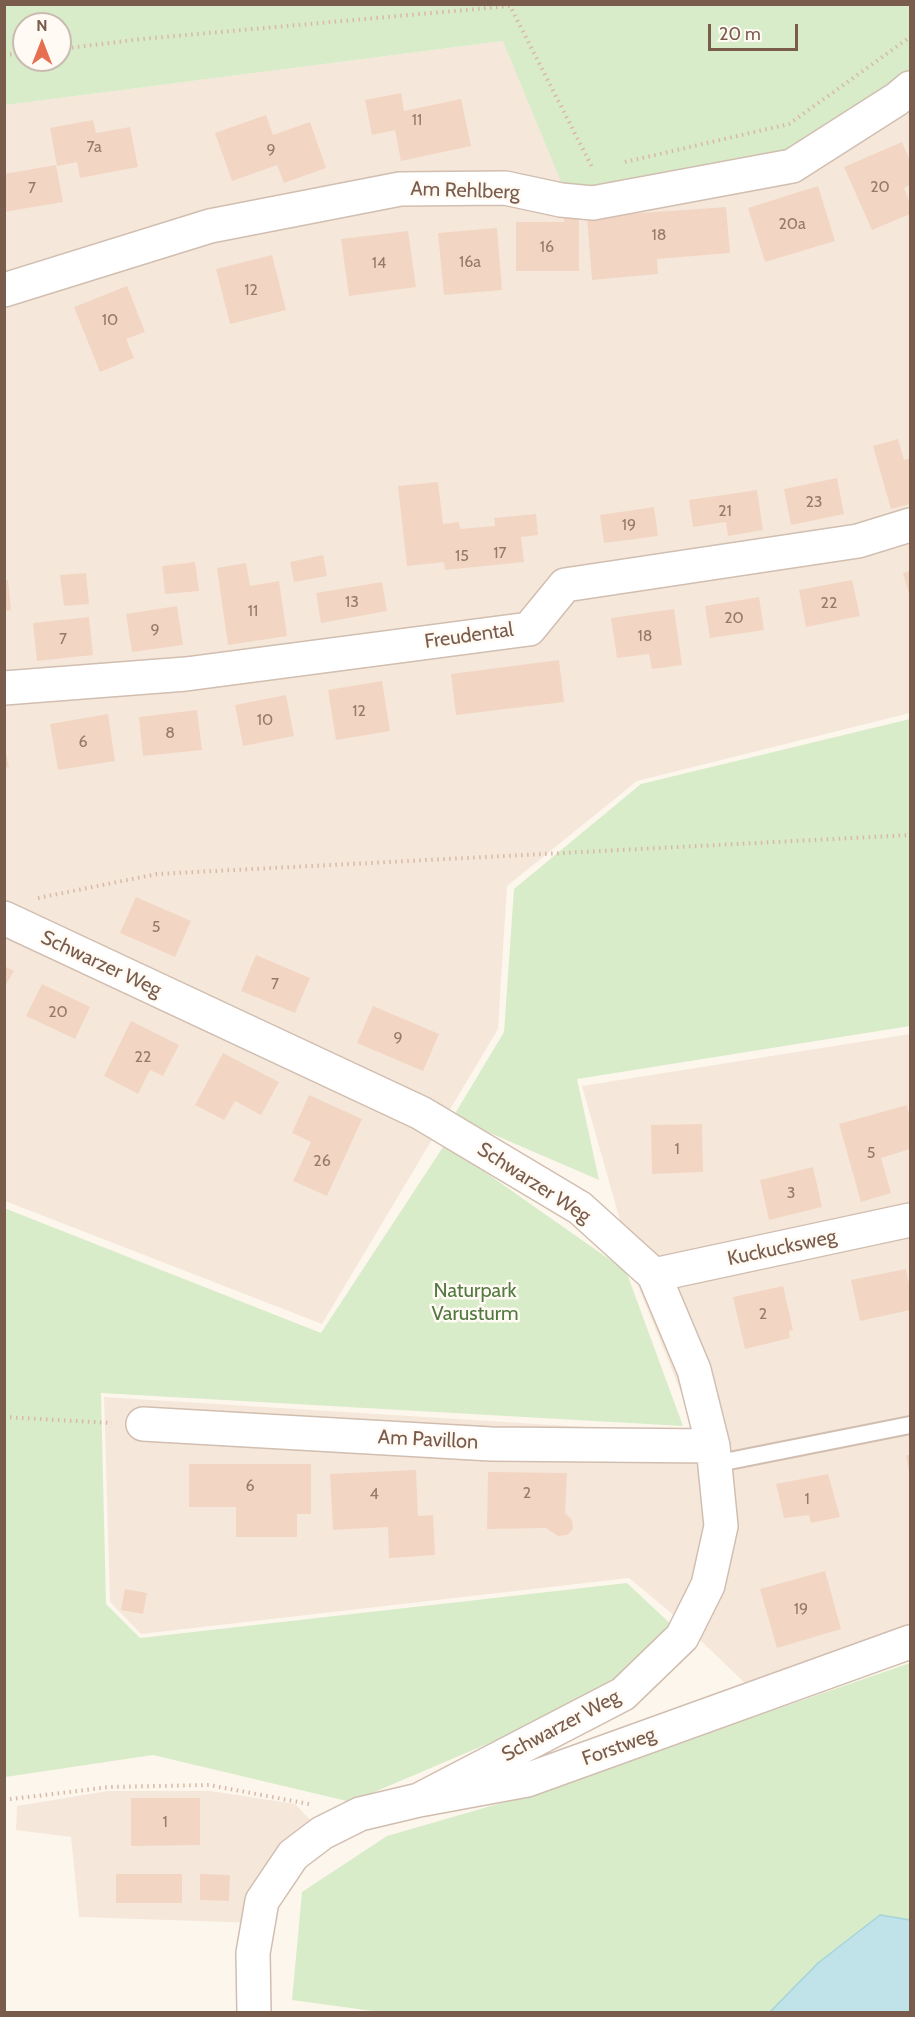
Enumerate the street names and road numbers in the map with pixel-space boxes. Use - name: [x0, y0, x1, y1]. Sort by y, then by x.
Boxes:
- street label: Am Rehlberg: [410, 177, 520, 205]
- street label: Freudental: [423, 618, 515, 654]
- street label: Schwarzer Weg: [37, 926, 165, 1002]
- street label: Schwarzer Weg: [473, 1137, 595, 1229]
- street label: Kuckucksweg: [725, 1225, 839, 1271]
- street label: Am Pavillon: [377, 1425, 479, 1455]
- street label: Schwarzer Weg: [498, 1685, 624, 1767]
- street label: Forstweg: [579, 1723, 659, 1771]

